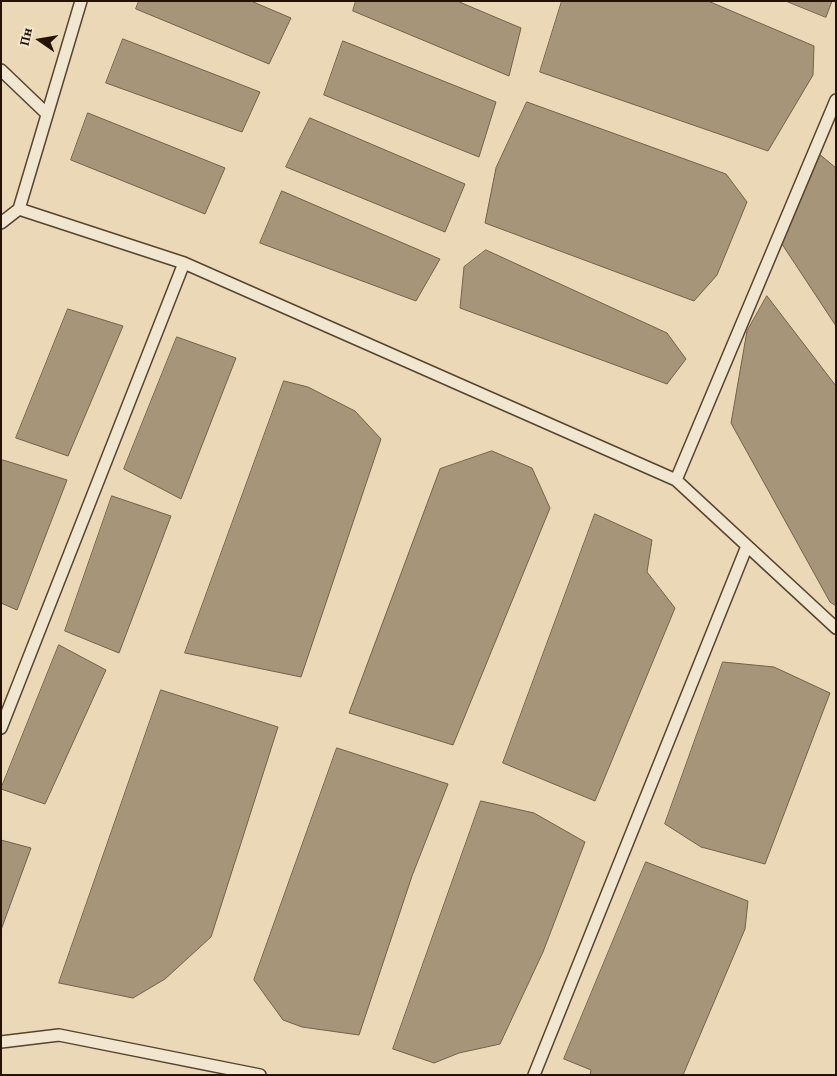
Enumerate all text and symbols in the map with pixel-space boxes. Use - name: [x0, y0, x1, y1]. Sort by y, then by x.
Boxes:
- north arrow: [15, 15, 65, 65]
- text: Пн: [14, 26, 37, 48]

